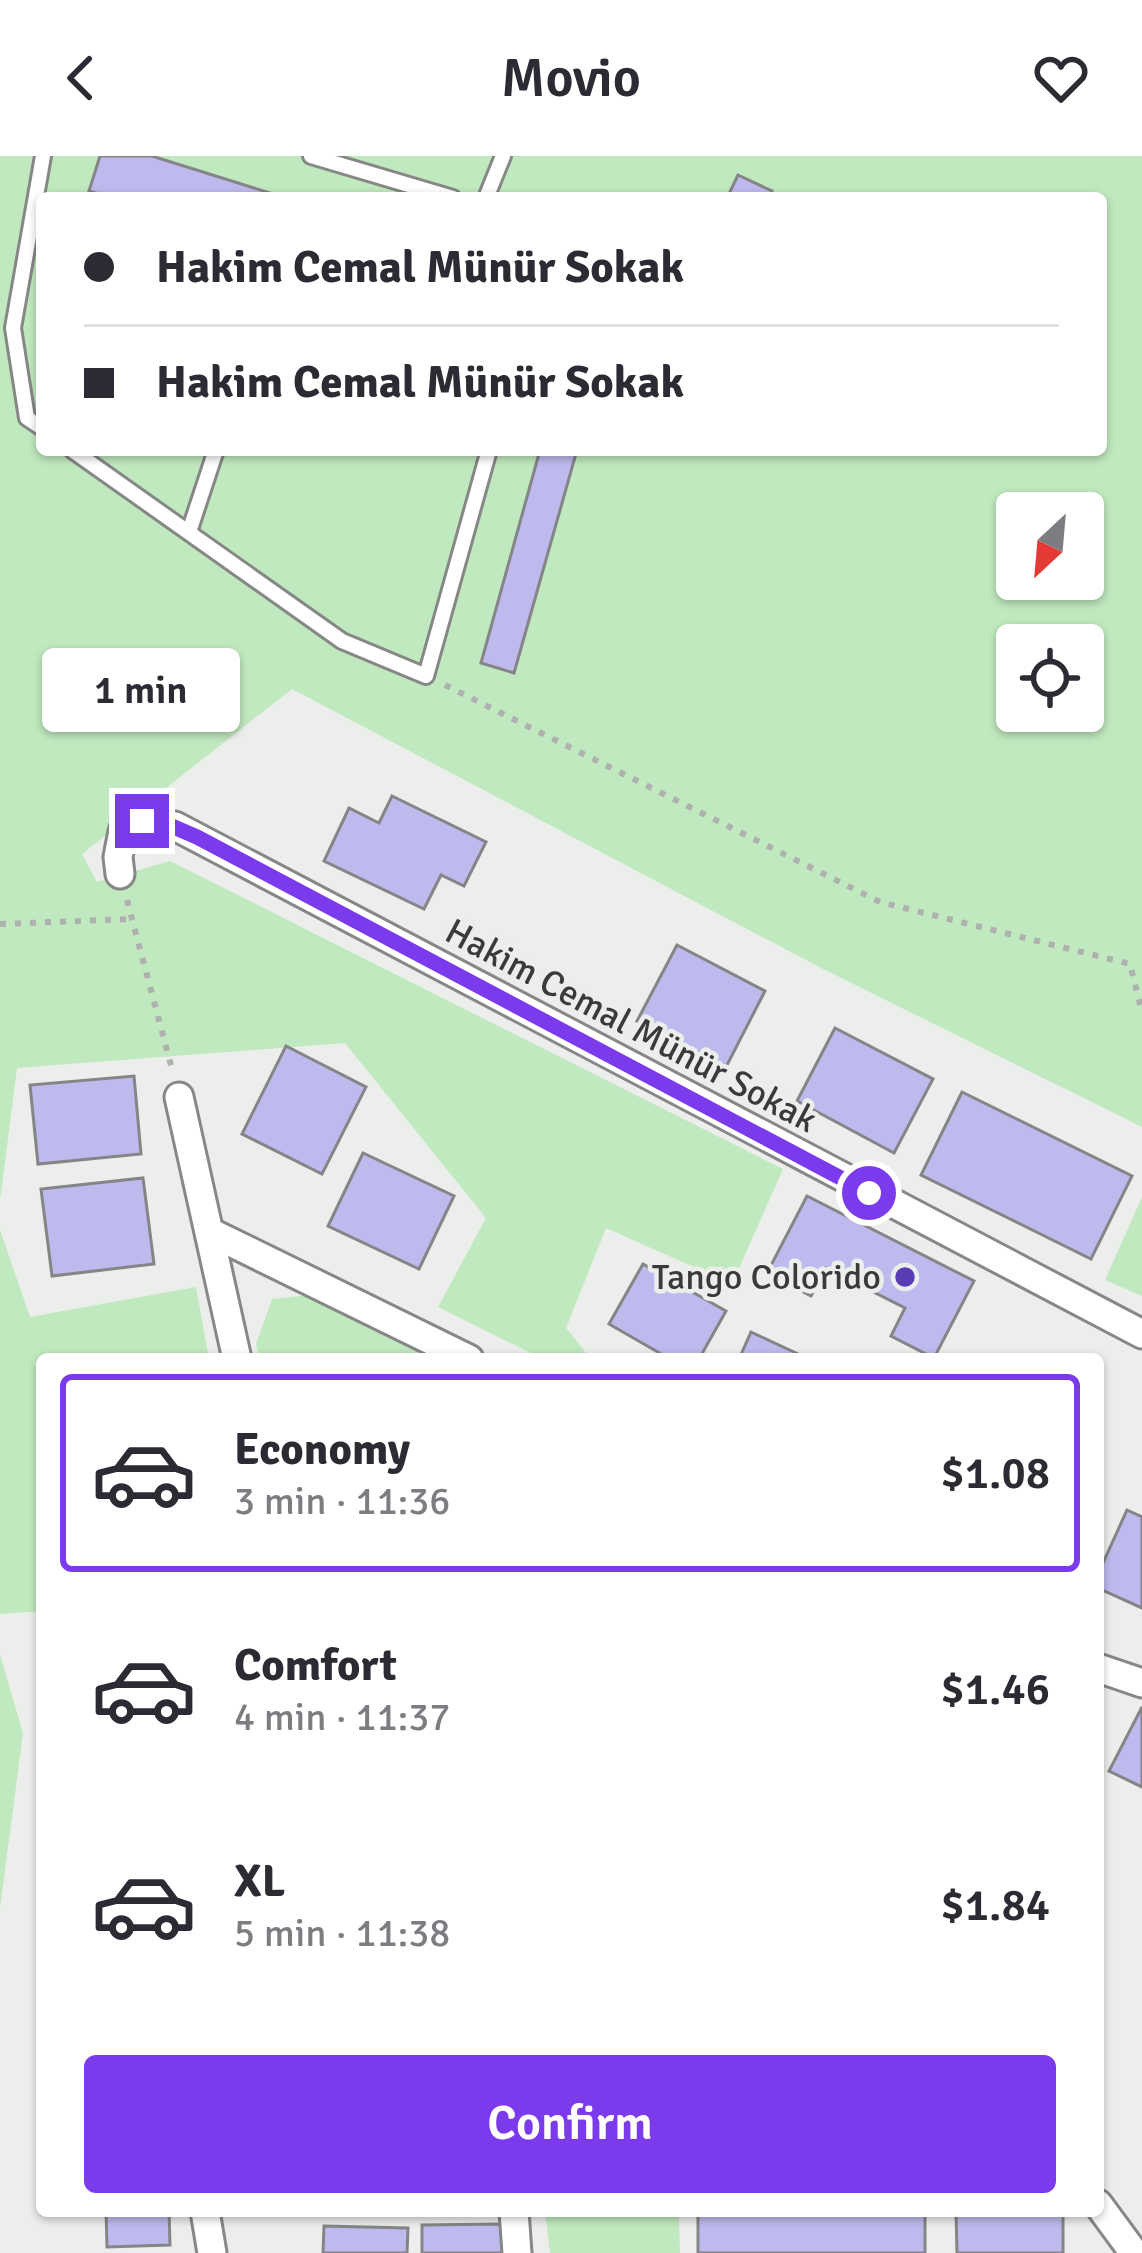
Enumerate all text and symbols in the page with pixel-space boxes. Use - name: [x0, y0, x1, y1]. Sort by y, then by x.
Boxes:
- icon: back: [48, 45, 114, 111]
- text: Movio: [501, 45, 641, 112]
- icon: heart: [1028, 45, 1094, 111]
- text: Hakim Cemal Münür Sokak: [156, 240, 684, 295]
- text: Hakim Cemal Münür Sokak: [156, 355, 684, 410]
- north arrow: [996, 492, 1104, 600]
- map controls: [996, 492, 1104, 732]
- button: locate: [996, 624, 1104, 732]
- callout: 1 min: [43, 647, 241, 731]
- text: 1 min: [94, 666, 188, 714]
- route end: [115, 794, 169, 848]
- street label: Hakim Cemal Münür Sokak: [438, 909, 824, 1143]
- route start: [842, 1166, 896, 1220]
- place label: Tango Colorido: [652, 1255, 881, 1300]
- marker: Tango Colorido: [892, 1264, 918, 1290]
- icon: car: [90, 1419, 198, 1527]
- text: Economy: [234, 1422, 410, 1477]
- text: $1.08: [940, 1446, 1050, 1501]
- text: 3 min · 11:36: [234, 1477, 450, 1525]
- icon: car: [90, 1635, 198, 1743]
- text: Comfort: [234, 1638, 397, 1693]
- text: $1.46: [940, 1662, 1050, 1717]
- text: 4 min · 11:37: [234, 1693, 450, 1741]
- icon: car: [90, 1851, 198, 1959]
- text: XL: [234, 1854, 285, 1909]
- text: $1.84: [940, 1878, 1050, 1933]
- text: 5 min · 11:38: [234, 1909, 450, 1957]
- button: Confirm: [84, 2055, 1056, 2193]

